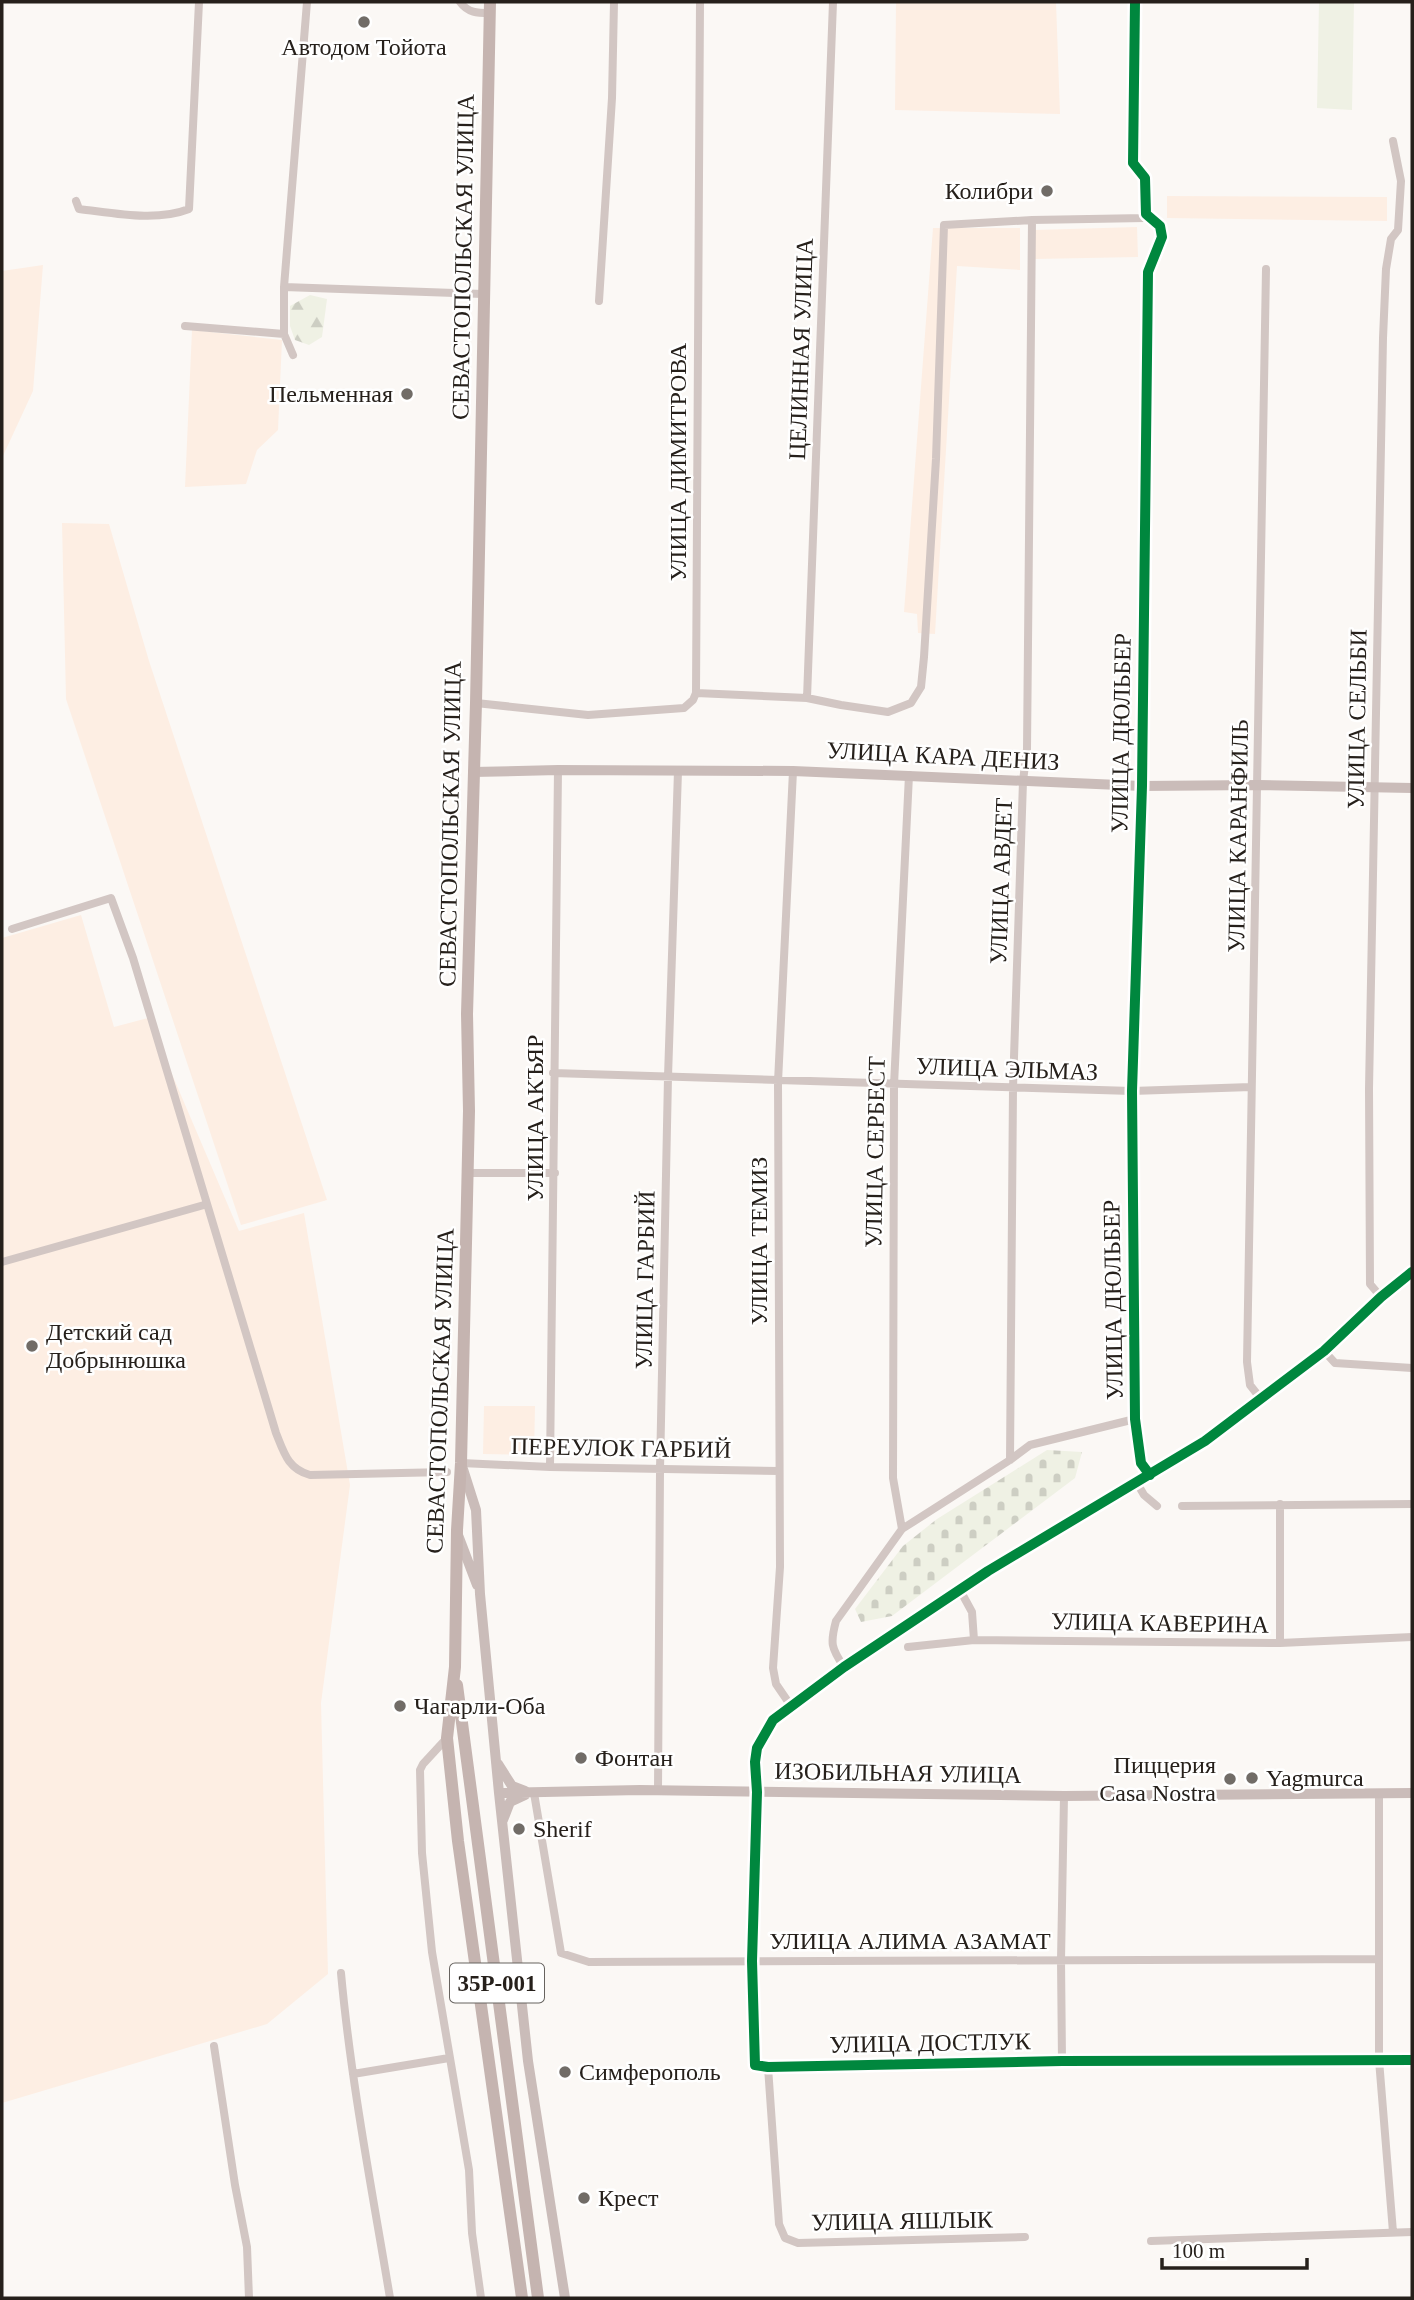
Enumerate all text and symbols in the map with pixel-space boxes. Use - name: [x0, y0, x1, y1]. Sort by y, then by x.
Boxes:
- marker: Автодом Тойота: [356, 14, 372, 30]
- place label: Автодом Тойота: [281, 34, 447, 60]
- street label: СЕВАСТОПОЛЬСКАЯ УЛИЦА: [447, 93, 479, 420]
- place label: Колибри: [945, 178, 1033, 204]
- marker: Колибри: [1039, 183, 1055, 199]
- street label: ЦЕЛИННАЯ УЛИЦА: [784, 237, 818, 460]
- street label: УЛИЦА ДИМИТРОВА: [665, 342, 691, 581]
- place label: Пельменная: [269, 381, 393, 407]
- marker: Пельменная: [399, 386, 415, 402]
- street label: УЛИЦА СЕЛЬБИ: [1342, 629, 1372, 809]
- street label: УЛИЦА ДЮЛЬБЕР: [1106, 633, 1136, 833]
- street label: СЕВАСТОПОЛЬСКАЯ УЛИЦА: [434, 660, 466, 987]
- street label: УЛИЦА КАРАНФИЛЬ: [1223, 719, 1253, 953]
- street label: УЛИЦА КАРА ДЕНИЗ: [826, 737, 1060, 775]
- street label: УЛИЦА АВДЕТ: [985, 797, 1017, 965]
- street label: УЛИЦА АКЪЯР: [522, 1035, 548, 1201]
- street label: УЛИЦА ЭЛЬМАЗ: [916, 1053, 1098, 1085]
- street label: УЛИЦА СЕРБЕСТ: [860, 1056, 890, 1248]
- street label: УЛИЦА ТЕМИЗ: [746, 1157, 772, 1325]
- street label: УЛИЦА ГАРБИЙ: [630, 1190, 660, 1370]
- street label: УЛИЦА ДЮЛЬБЕР: [1098, 1200, 1128, 1400]
- street label: СЕВАСТОПОЛЬСКАЯ УЛИЦА: [421, 1227, 459, 1554]
- place label: Детский сад Добрынюшка: [46, 1319, 186, 1373]
- marker: Детский сад Добрынюшка: [24, 1338, 40, 1354]
- street label: ПЕРЕУЛОК ГАРБИЙ: [511, 1433, 731, 1463]
- street label: УЛИЦА КАВЕРИНА: [1051, 1608, 1270, 1638]
- place label: Чагарли-Оба: [414, 1693, 546, 1719]
- marker: Чагарли-Оба: [392, 1698, 408, 1714]
- place label: Фонтан: [595, 1745, 673, 1771]
- marker: Фонтан: [573, 1750, 589, 1766]
- place label: Пиццерия Casa Nostra: [1099, 1752, 1216, 1806]
- street label: ИЗОБИЛЬНАЯ УЛИЦА: [774, 1758, 1022, 1788]
- place label: Yagmurca: [1266, 1765, 1364, 1791]
- marker: Yagmurca: [1244, 1770, 1260, 1786]
- marker: Пиццерия Casa Nostra: [1222, 1771, 1238, 1787]
- place label: Sherif: [533, 1816, 592, 1842]
- marker: Sherif: [511, 1821, 527, 1837]
- street label: УЛИЦА АЛИМА АЗАМАТ: [769, 1928, 1051, 1954]
- road number: 35Р-001: [450, 1964, 544, 2002]
- street label: УЛИЦА ДОСТЛУК: [829, 2028, 1032, 2058]
- place label: Симферополь: [579, 2059, 721, 2085]
- marker: Симферополь: [557, 2064, 573, 2080]
- place label: Крест: [598, 2185, 659, 2211]
- marker: Крест: [576, 2190, 592, 2206]
- street label: УЛИЦА ЯШЛЫК: [811, 2206, 994, 2236]
- scale bar: [1162, 2226, 1307, 2270]
- text: 100 m: [1172, 2239, 1225, 2263]

